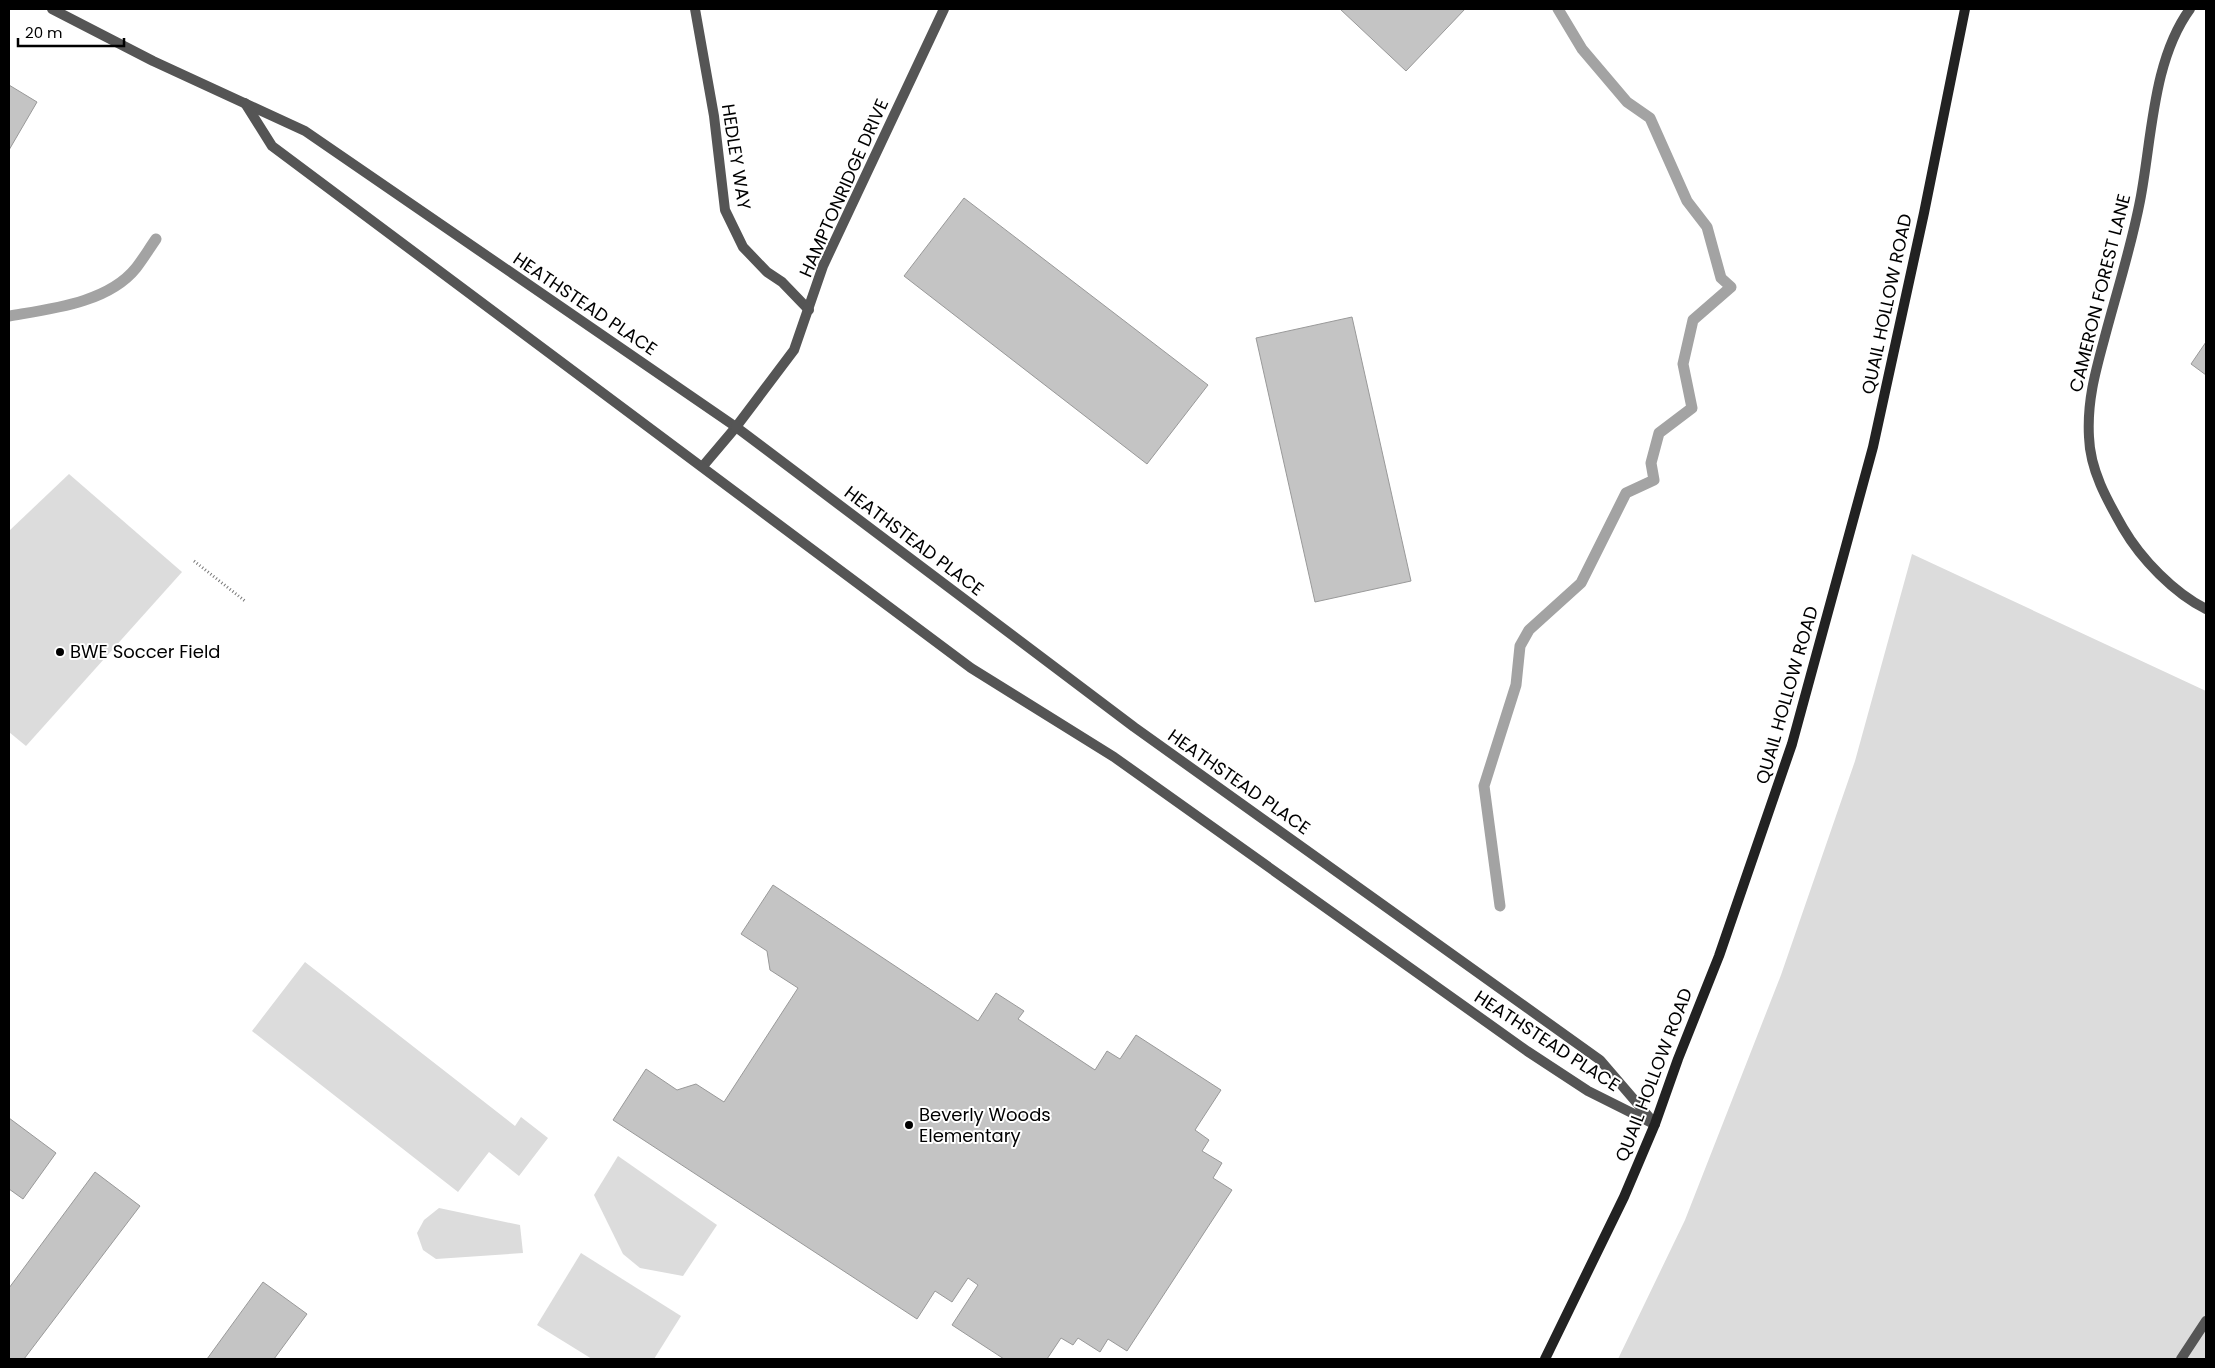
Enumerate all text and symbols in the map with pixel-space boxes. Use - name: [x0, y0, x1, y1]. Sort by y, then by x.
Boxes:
- scale bar: [18, 15, 124, 47]
- text: 20 m: [25, 22, 63, 43]
- street label: HAMPTONRIDGE DRIVE: [793, 95, 894, 281]
- street label: HEDLEY WAY: [716, 102, 757, 212]
- street label: CAMERON FOREST LANE: [2063, 191, 2136, 395]
- street label: QUAIL HOLLOW ROAD: [1855, 211, 1918, 397]
- street label: HEATHSTEAD PLACE: [508, 246, 662, 361]
- street label: HEATHSTEAD PLACE: [839, 480, 989, 601]
- street label: QUAIL HOLLOW ROAD: [1749, 603, 1824, 787]
- place label: BWE Soccer Field: [70, 639, 221, 664]
- marker: BWE Soccer Field: [54, 646, 66, 658]
- street label: HEATHSTEAD PLACE: [1163, 723, 1316, 840]
- street label: HEATHSTEAD PLACE: [1470, 984, 1625, 1097]
- street label: QUAIL HOLLOW ROAD: [1609, 984, 1698, 1165]
- place label: Beverly Woods Elementary: [919, 1102, 1051, 1148]
- marker: Beverly Woods Elementary: [903, 1119, 915, 1131]

